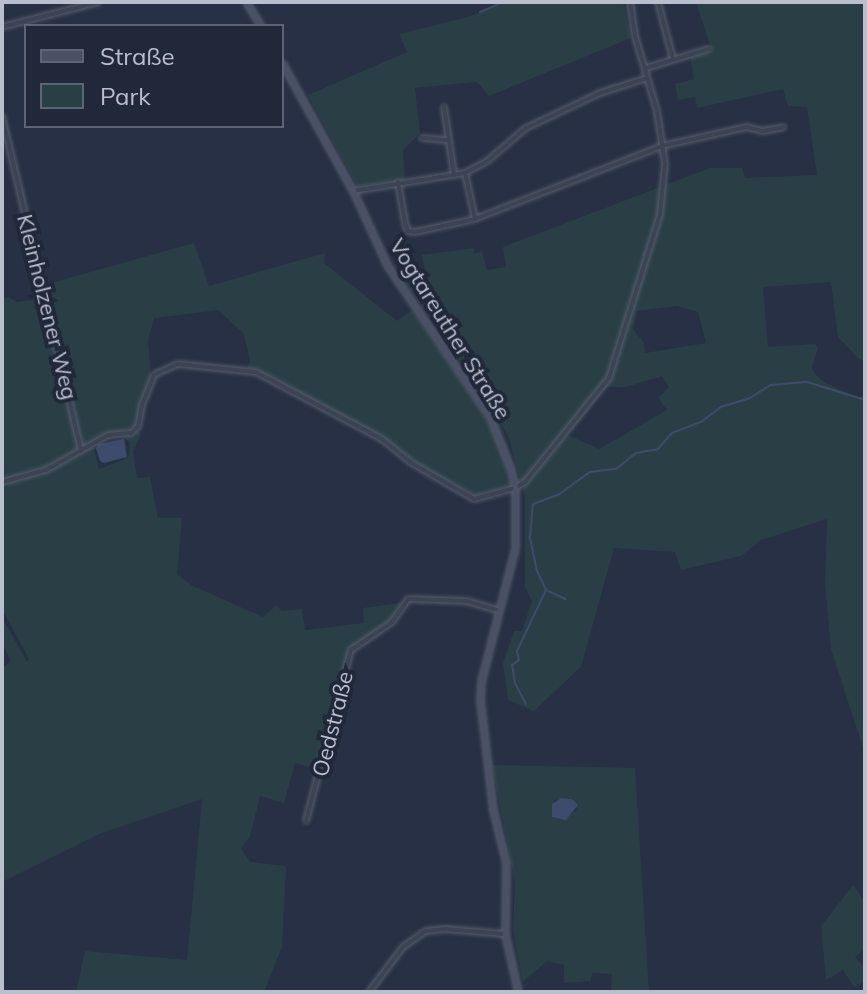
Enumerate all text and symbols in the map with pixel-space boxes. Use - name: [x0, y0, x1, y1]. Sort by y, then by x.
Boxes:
- legend: [24, 24, 284, 128]
- text: Straße: [100, 41, 175, 71]
- text: Park: [100, 81, 151, 111]
- street label: Kleinholzener Weg: [11, 212, 83, 402]
- street label: Vogtareuther Straße: [384, 234, 516, 424]
- street label: Oedstraße: [307, 669, 359, 779]

